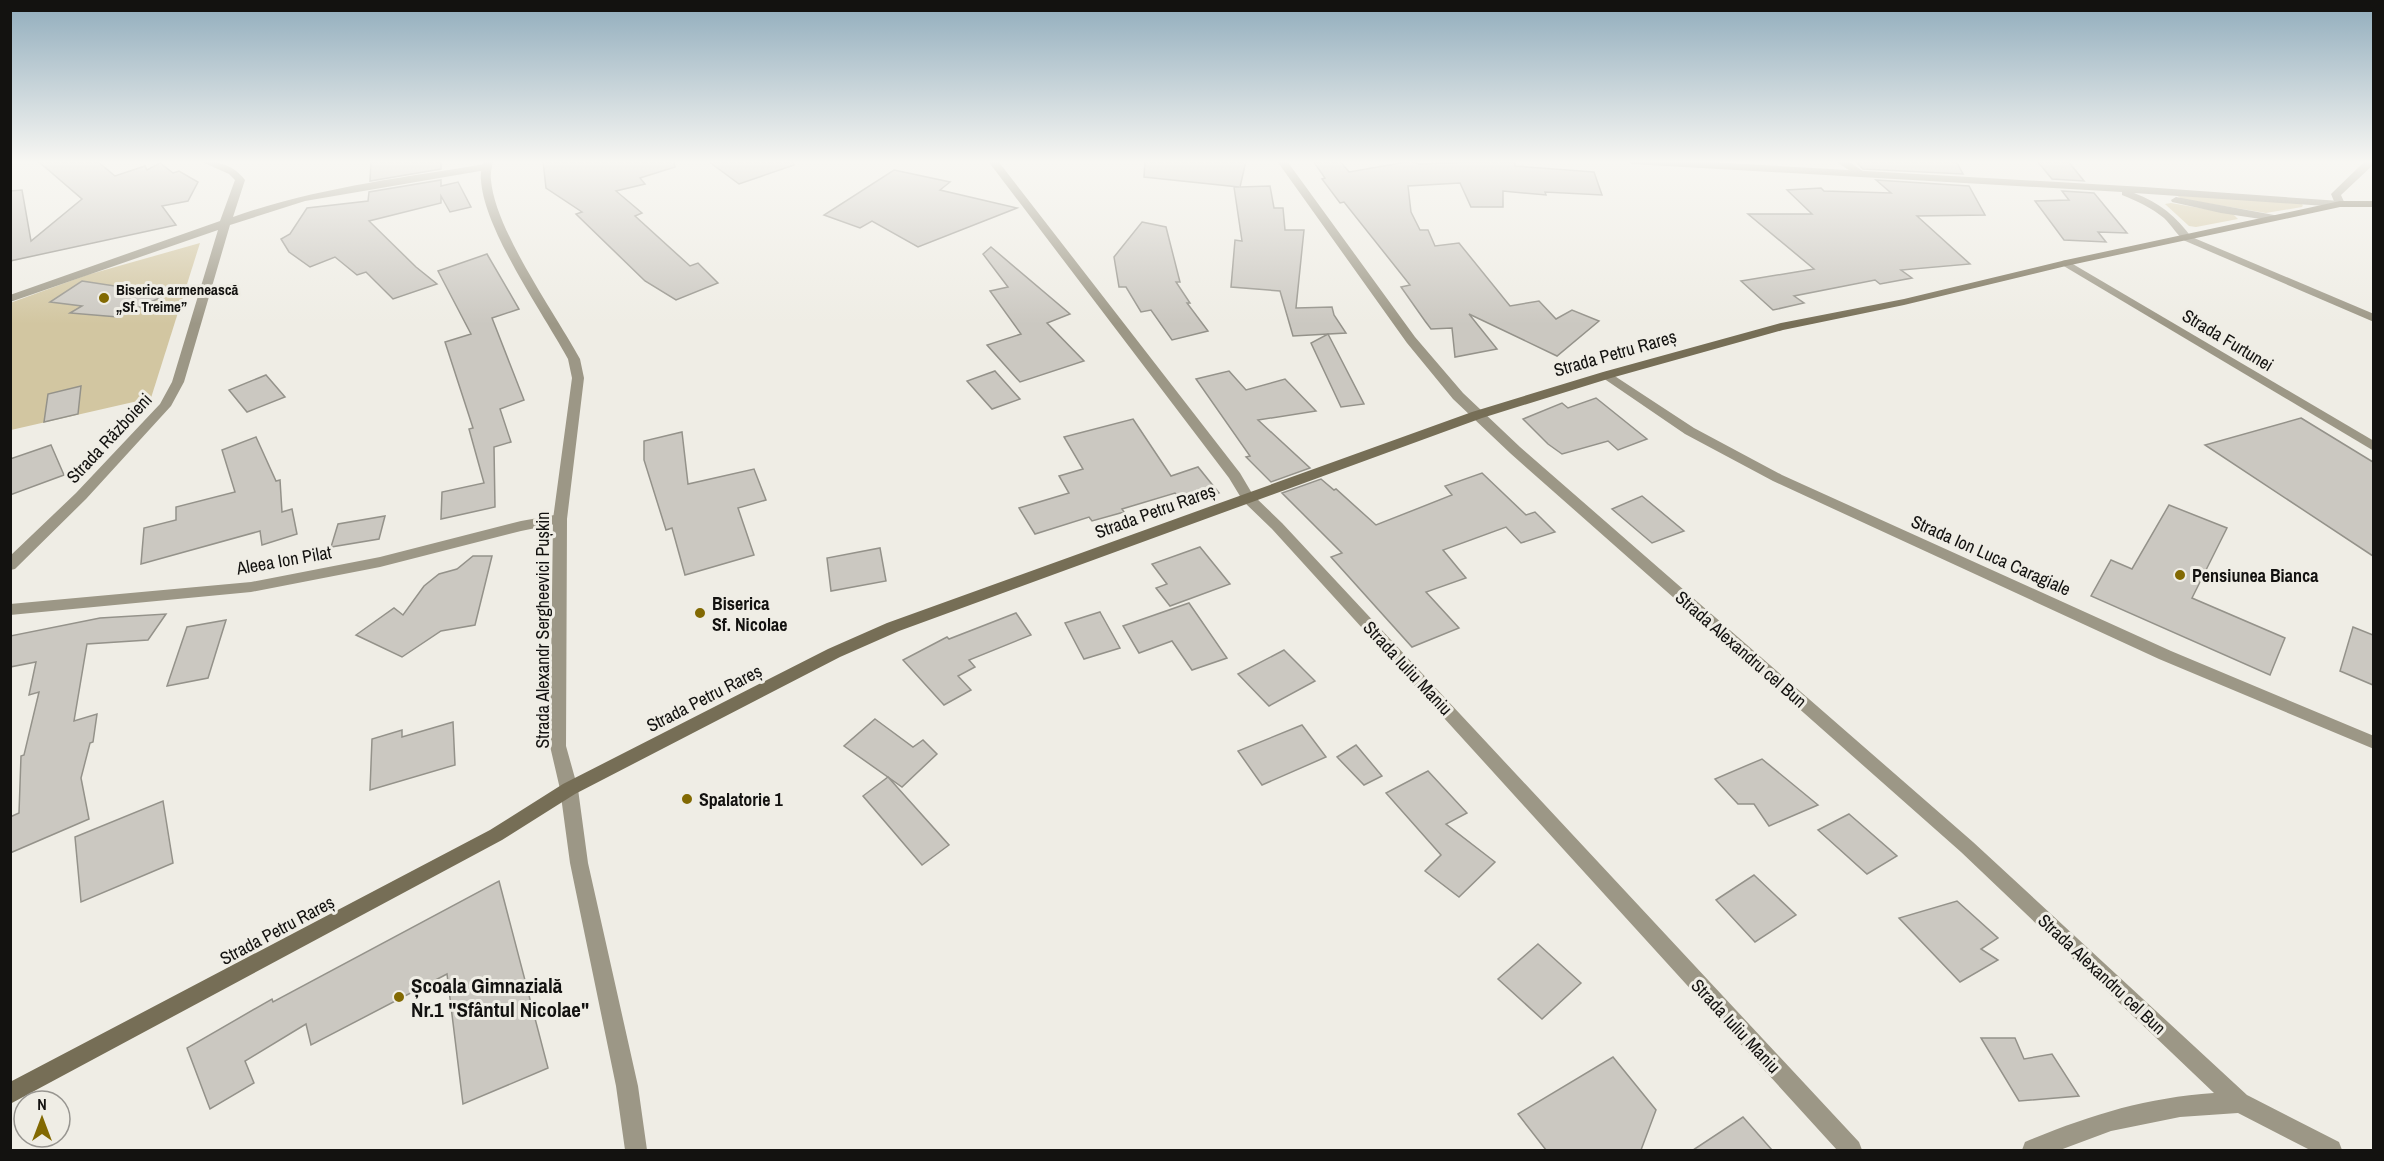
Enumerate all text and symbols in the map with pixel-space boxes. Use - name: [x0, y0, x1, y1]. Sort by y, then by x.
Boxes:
- place label: Biserica armenească „Sf. Treime”: [116, 279, 239, 317]
- marker: Biserica armenească „Sf. Treime”: [97, 291, 111, 305]
- street label: Strada Furtunei: [2178, 303, 2278, 377]
- street label: Strada Petru Rareș: [1551, 324, 1679, 382]
- street label: Strada Războieni: [61, 387, 157, 489]
- street label: Strada Petru Rareș: [1091, 478, 1219, 544]
- street label: Strada Ion Luca Caragiale: [1907, 509, 2075, 601]
- street label: Strada Alexandr Sergheevici Pușkin: [530, 511, 555, 749]
- street label: Aleea Ion Pilat: [234, 539, 333, 581]
- place label: Pensiunea Bianca: [2192, 563, 2319, 588]
- marker: Pensiunea Bianca: [2173, 568, 2187, 582]
- street label: Strada Alexandru cel Bun: [1670, 585, 1812, 713]
- place label: Biserica Sf. Nicolae: [712, 591, 787, 637]
- marker: Biserica Sf. Nicolae: [693, 606, 707, 620]
- street label: Strada Iuliu Maniu: [1358, 615, 1458, 721]
- street label: Strada Petru Rareș: [642, 658, 766, 738]
- place label: Spalatorie 1: [699, 787, 783, 812]
- marker: Spalatorie 1: [680, 792, 694, 806]
- street label: Strada Petru Rareș: [215, 889, 339, 971]
- street label: Strada Alexandru cel Bun: [2033, 908, 2171, 1040]
- place label: Școala Gimnazială Nr.1 "Sfântul Nicolae": [411, 971, 589, 1024]
- street label: Strada Iuliu Maniu: [1686, 973, 1786, 1079]
- marker: Școala Gimnazială Nr.1 "Sfântul Nicolae": [392, 990, 406, 1004]
- north arrow: [12, 1089, 72, 1149]
- text: N: [37, 1093, 47, 1115]

